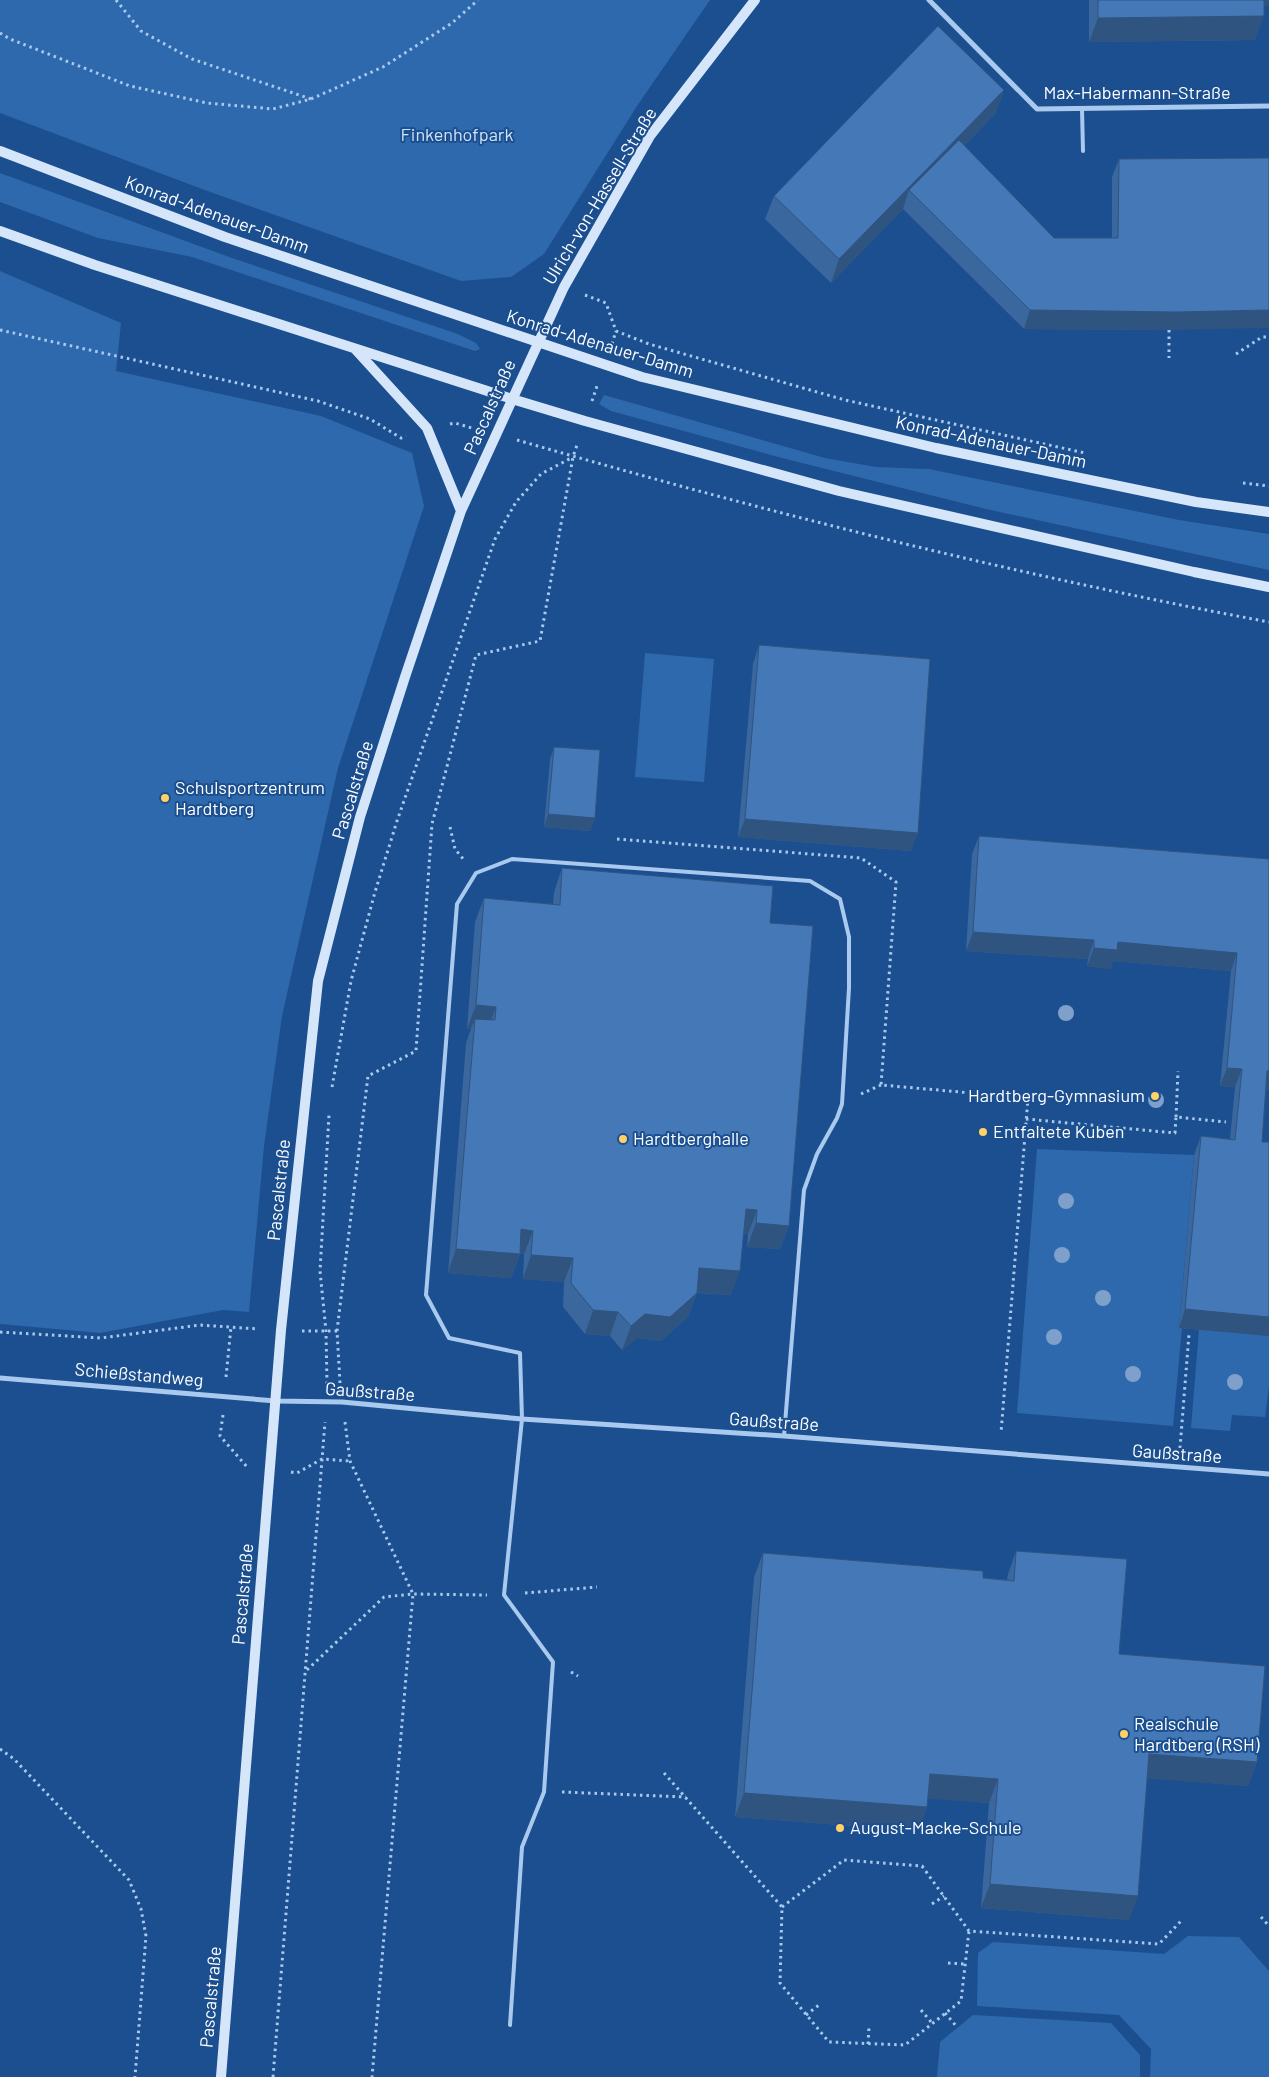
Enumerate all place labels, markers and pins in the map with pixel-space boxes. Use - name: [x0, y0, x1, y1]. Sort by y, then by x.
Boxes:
- place label: Schulsportzentrum Hardtberg: [175, 776, 325, 819]
- marker: Schulsportzentrum Hardtberg: [159, 792, 171, 804]
- place label: Hardtberg-Gymnasium: [968, 1084, 1145, 1106]
- marker: Hardtberg-Gymnasium: [1149, 1090, 1161, 1102]
- place label: Entfaltete Kuben: [993, 1120, 1124, 1142]
- marker: Entfaltete Kuben: [977, 1126, 989, 1138]
- place label: Hardtberghalle: [633, 1127, 749, 1149]
- marker: Hardtberghalle: [617, 1133, 629, 1145]
- place label: Realschule Hardtberg (RSH): [1134, 1712, 1260, 1755]
- marker: Realschule Hardtberg (RSH): [1118, 1728, 1130, 1740]
- place label: August-Macke-Schule: [850, 1816, 1022, 1838]
- marker: August-Macke-Schule: [834, 1822, 846, 1834]

